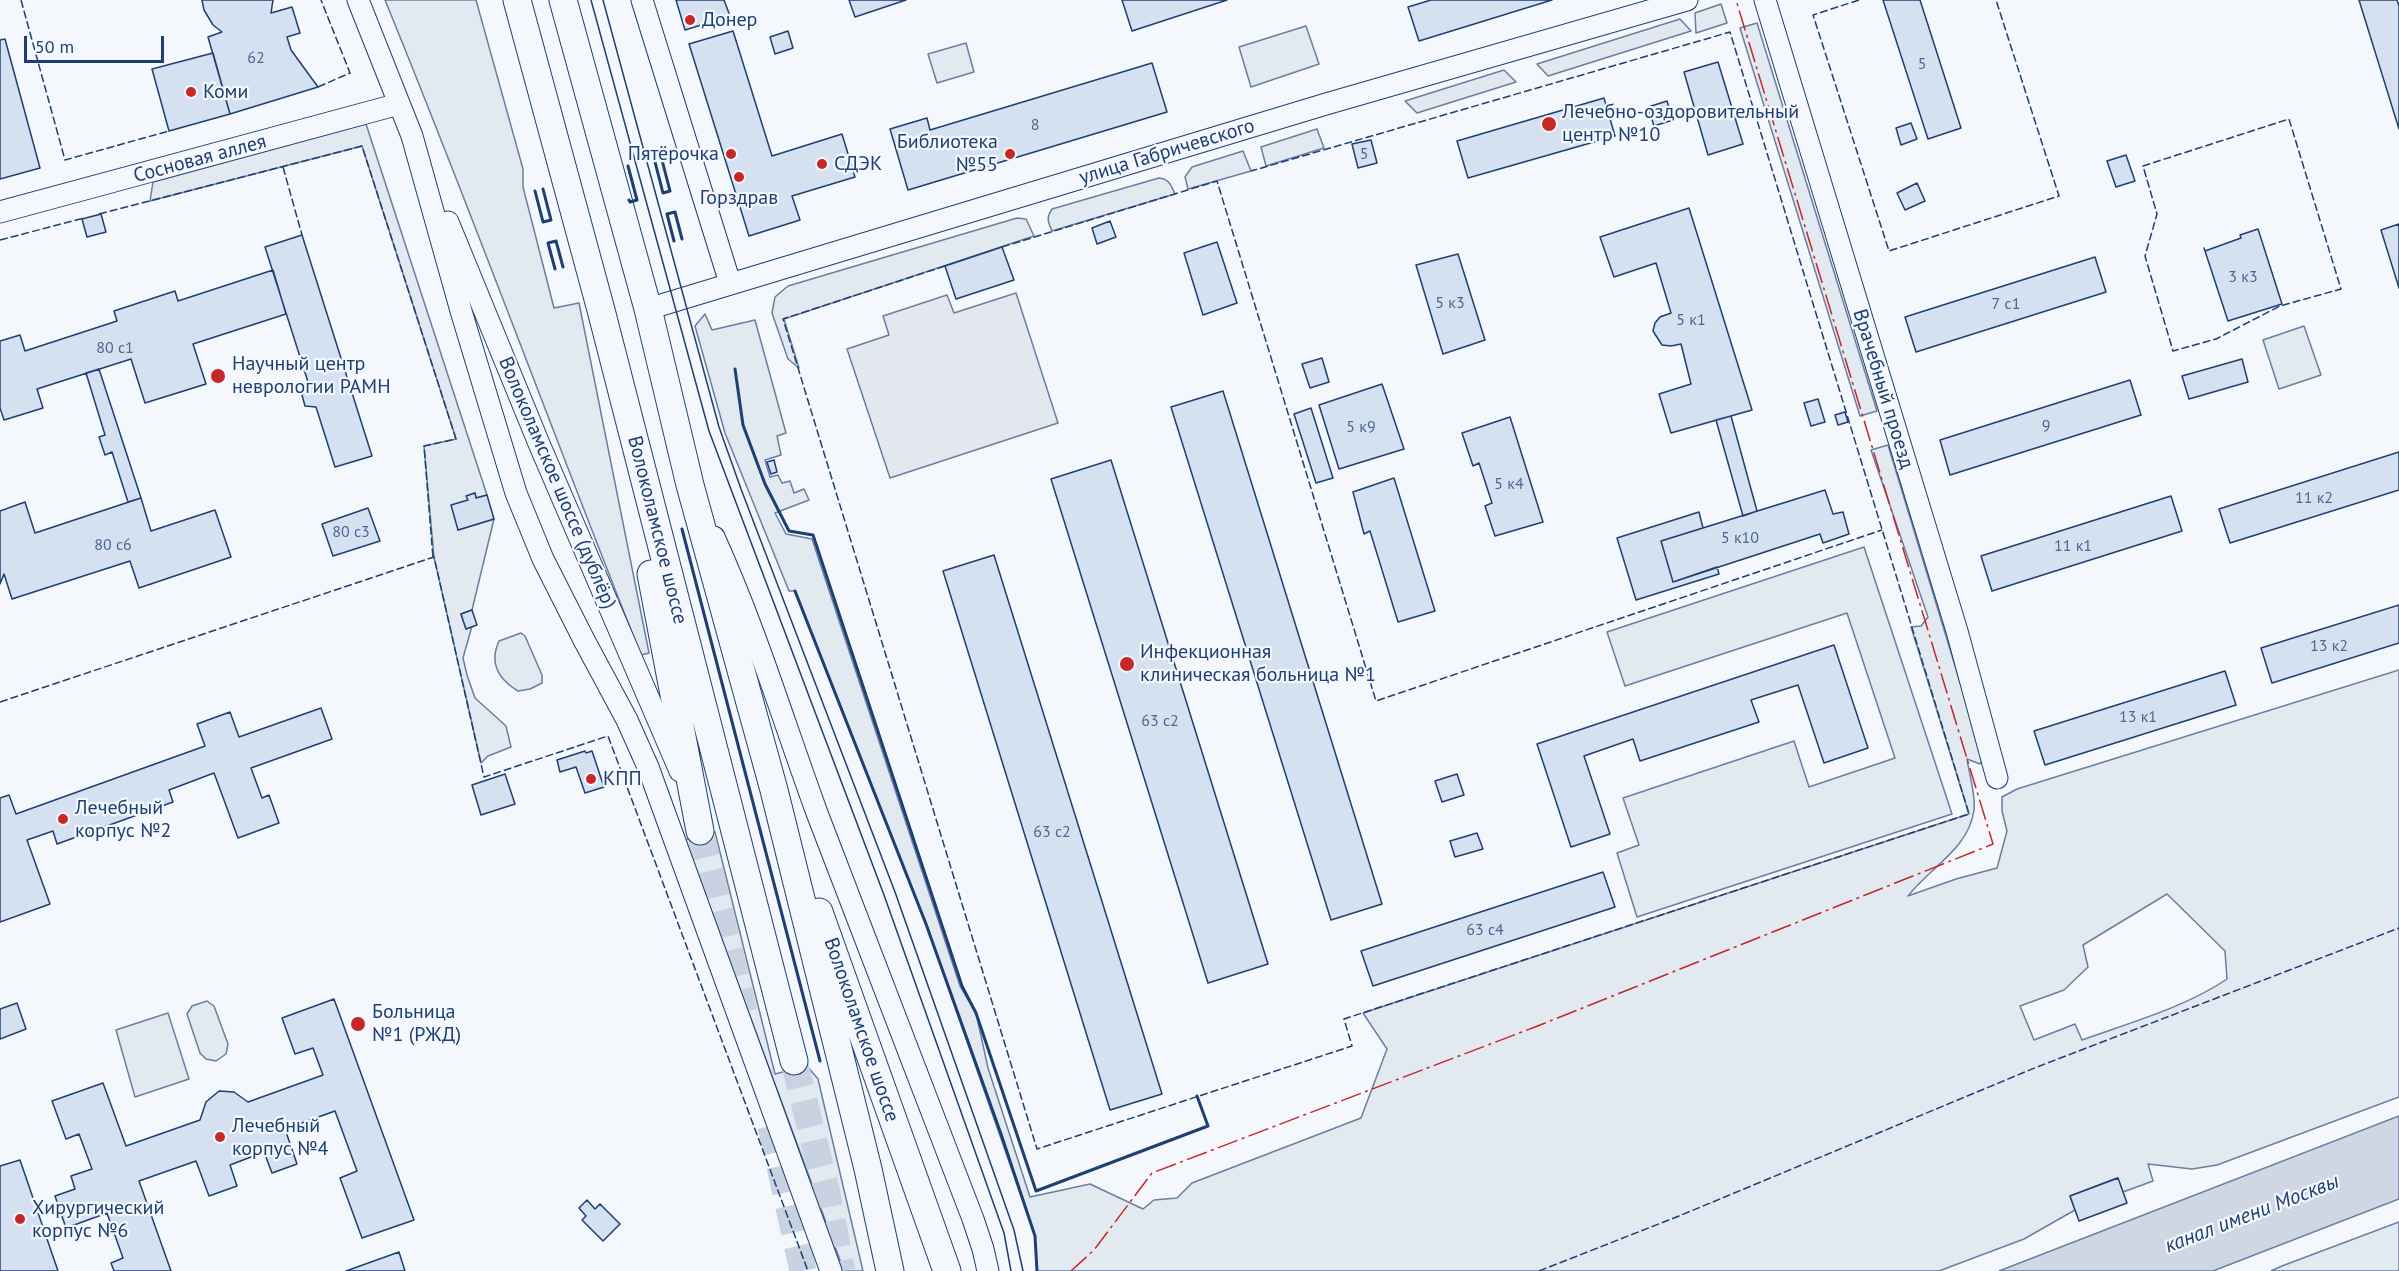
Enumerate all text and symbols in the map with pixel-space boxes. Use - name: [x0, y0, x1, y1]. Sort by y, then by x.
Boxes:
- place label: Донер: [702, 8, 757, 32]
- marker: Донер: [683, 13, 697, 27]
- scale bar: [27, 24, 166, 62]
- text: 50 m: [35, 35, 74, 58]
- house number: 62: [247, 48, 265, 68]
- house number: 5: [1918, 54, 1926, 74]
- place label: Коми: [203, 80, 248, 104]
- marker: Коми: [184, 85, 198, 99]
- place label: Лечебно-оздоровительный центр №10: [1562, 100, 1799, 147]
- street label: улица Габричевского: [1076, 114, 1258, 190]
- house number: 8: [1031, 115, 1039, 135]
- marker: Лечебно-оздоровительный центр №10: [1540, 115, 1558, 133]
- street label: Сосновая аллея: [131, 130, 269, 188]
- place label: Библиотека №55: [897, 130, 998, 177]
- place label: Пятёрочка: [628, 142, 719, 166]
- house number: 5: [1360, 144, 1368, 164]
- marker: Пятёрочка: [724, 147, 738, 161]
- marker: Библиотека №55: [1003, 147, 1017, 161]
- place label: СДЭК: [834, 152, 882, 176]
- marker: СДЭК: [815, 157, 829, 171]
- marker: Горздрав: [732, 170, 746, 184]
- place label: Горздрав: [700, 186, 778, 210]
- house number: 3 к3: [2228, 267, 2258, 287]
- house number: 5 к3: [1435, 293, 1465, 313]
- house number: 7 с1: [1992, 294, 2020, 314]
- street label: Врачебный проезд: [1847, 306, 1919, 472]
- house number: 5 к1: [1676, 310, 1706, 330]
- house number: 80 с1: [96, 338, 134, 358]
- place label: Научный центр неврологии РАМН: [232, 352, 391, 399]
- street label: Волоколамское шоссе (дублёр): [493, 353, 621, 613]
- marker: Научный центр неврологии РАМН: [209, 367, 227, 385]
- house number: 9: [2042, 416, 2050, 436]
- house number: 5 к9: [1346, 417, 1376, 437]
- street label: Волоколамское шоссе: [622, 433, 692, 627]
- house number: 5 к4: [1494, 474, 1524, 494]
- house number: 11 к2: [2295, 488, 2333, 508]
- house number: 80 с3: [332, 522, 370, 542]
- house number: 5 к10: [1721, 528, 1759, 548]
- house number: 80 с6: [94, 535, 132, 555]
- house number: 11 к1: [2054, 536, 2092, 556]
- house number: 13 к2: [2310, 636, 2348, 656]
- place label: Инфекционная клиническая больница №1: [1140, 640, 1376, 687]
- marker: Инфекционная клиническая больница №1: [1118, 655, 1136, 673]
- house number: 13 к1: [2119, 707, 2157, 727]
- house number: 63 с2: [1141, 711, 1179, 731]
- place label: КПП: [603, 767, 642, 791]
- marker: КПП: [584, 772, 598, 786]
- place label: Лечебный корпус №2: [75, 796, 171, 843]
- marker: Лечебный корпус №2: [56, 812, 70, 826]
- house number: 63 с2: [1033, 822, 1071, 842]
- house number: 63 с4: [1466, 920, 1504, 940]
- street label: Волоколамское шоссе: [818, 935, 904, 1125]
- place label: Больница №1 (РЖД): [372, 1000, 461, 1047]
- marker: Больница №1 (РЖД): [349, 1015, 367, 1033]
- place label: Лечебный корпус №4: [232, 1114, 328, 1161]
- marker: Лечебный корпус №4: [213, 1130, 227, 1144]
- water label: канал имени Москвы: [2161, 1169, 2343, 1259]
- place label: Хирургический корпус №6: [32, 1196, 164, 1243]
- marker: Хирургический корпус №6: [13, 1212, 27, 1226]

